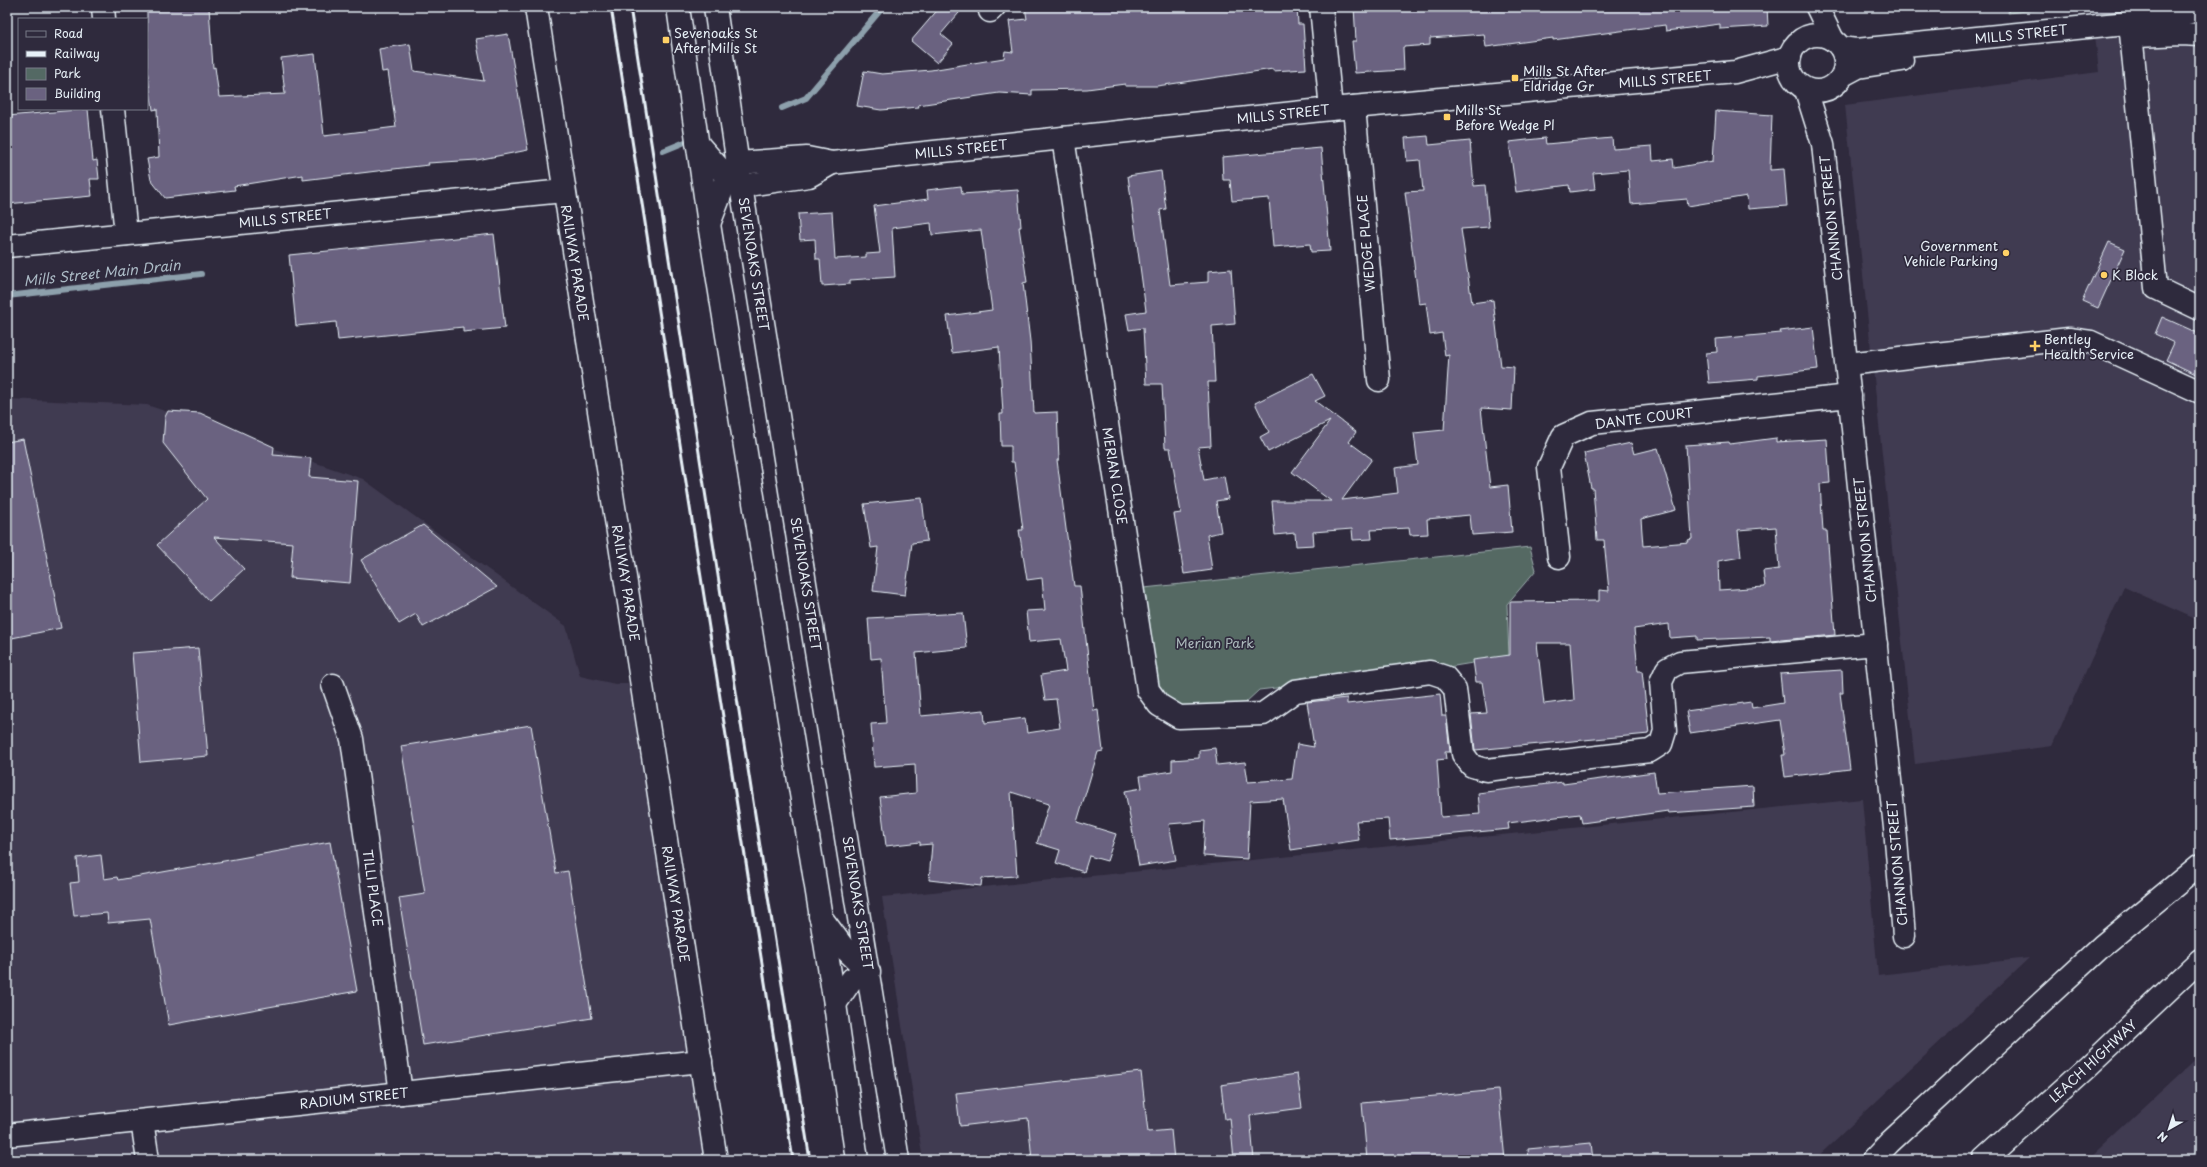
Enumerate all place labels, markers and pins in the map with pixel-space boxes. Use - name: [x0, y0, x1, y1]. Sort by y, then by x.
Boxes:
- place label: Sevenoaks St After Mills St: [674, 23, 757, 57]
- marker: Sevenoaks St After Mills St: [661, 35, 671, 45]
- place label: Mills St After Eldridge Gr: [1523, 61, 1608, 95]
- marker: Mills St After Eldridge Gr: [1510, 73, 1520, 83]
- place label: Mills St Before Wedge Pl: [1455, 100, 1555, 134]
- marker: Mills St Before Wedge Pl: [1442, 112, 1452, 122]
- place label: Government Vehicle Parking: [1904, 236, 1998, 270]
- marker: Government Vehicle Parking: [2001, 248, 2011, 258]
- place label: K Block: [2112, 265, 2159, 284]
- marker: K Block: [2099, 270, 2109, 280]
- place label: Bentley Health Service: [2044, 329, 2134, 363]
- marker: Bentley Health Service: [2029, 340, 2041, 352]

